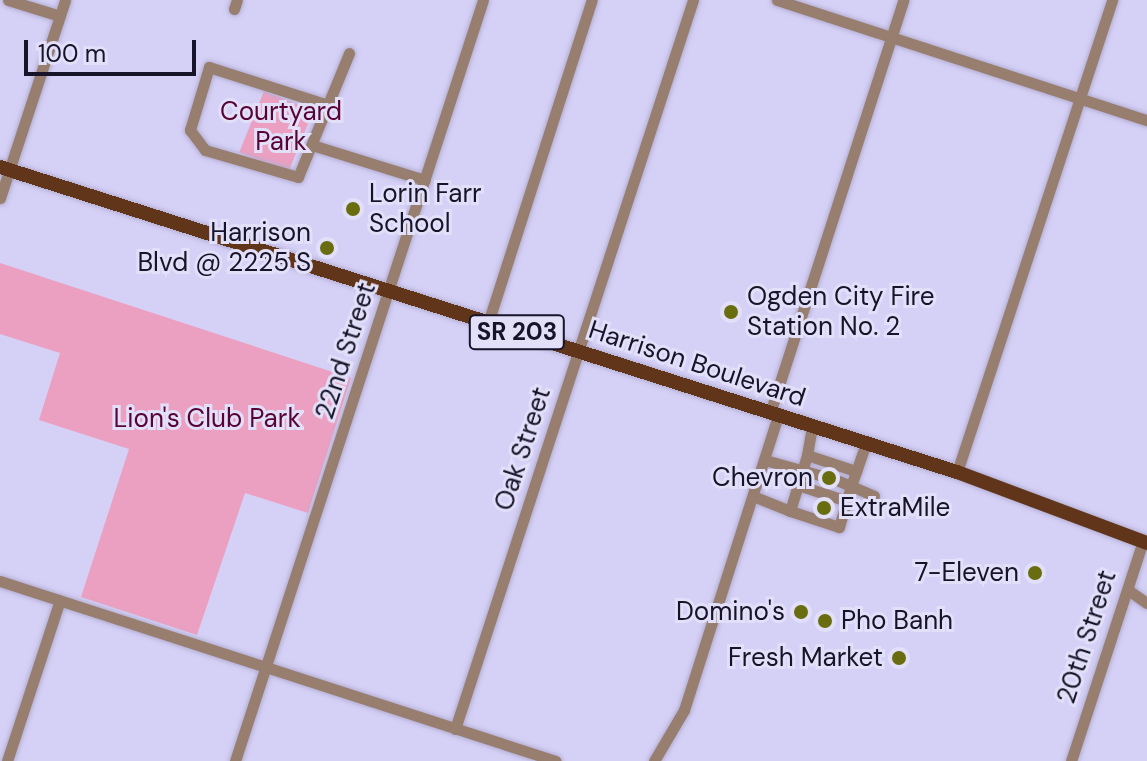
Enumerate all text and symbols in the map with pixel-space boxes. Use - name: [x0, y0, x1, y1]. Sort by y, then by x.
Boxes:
- scale bar: [28, 24, 200, 74]
- text: 100 m: [38, 38, 106, 69]
- park label: Courtyard Park: [220, 96, 342, 158]
- place label: Lorin Farr School: [369, 178, 482, 240]
- marker: Lorin Farr School: [344, 200, 362, 218]
- place label: Harrison Blvd @ 2225 S: [137, 217, 311, 278]
- marker: Harrison Blvd @ 2225 S: [318, 239, 336, 257]
- street label: 22nd Street: [309, 279, 383, 423]
- place label: Ogden City Fire Station No. 2: [747, 281, 935, 342]
- marker: Ogden City Fire Station No. 2: [722, 303, 740, 321]
- road number: SR 203: [467, 312, 567, 352]
- street label: Harrison Boulevard: [585, 314, 809, 414]
- street label: Oak Street: [488, 383, 558, 515]
- park label: Lion's Club Park: [114, 403, 300, 435]
- place label: Chevron: [712, 462, 813, 494]
- marker: Chevron: [820, 469, 838, 487]
- place label: ExtraMile: [840, 492, 950, 524]
- marker: ExtraMile: [815, 499, 833, 517]
- place label: 7-Eleven: [914, 557, 1019, 589]
- marker: 7-Eleven: [1026, 564, 1044, 582]
- street label: 20th Street: [1051, 566, 1123, 708]
- place label: Domino's: [676, 596, 785, 628]
- marker: Domino's: [792, 603, 810, 621]
- place label: Pho Banh: [841, 605, 953, 637]
- marker: Pho Banh: [816, 612, 834, 630]
- place label: Fresh Market: [728, 642, 883, 674]
- marker: Fresh Market: [890, 649, 908, 667]

